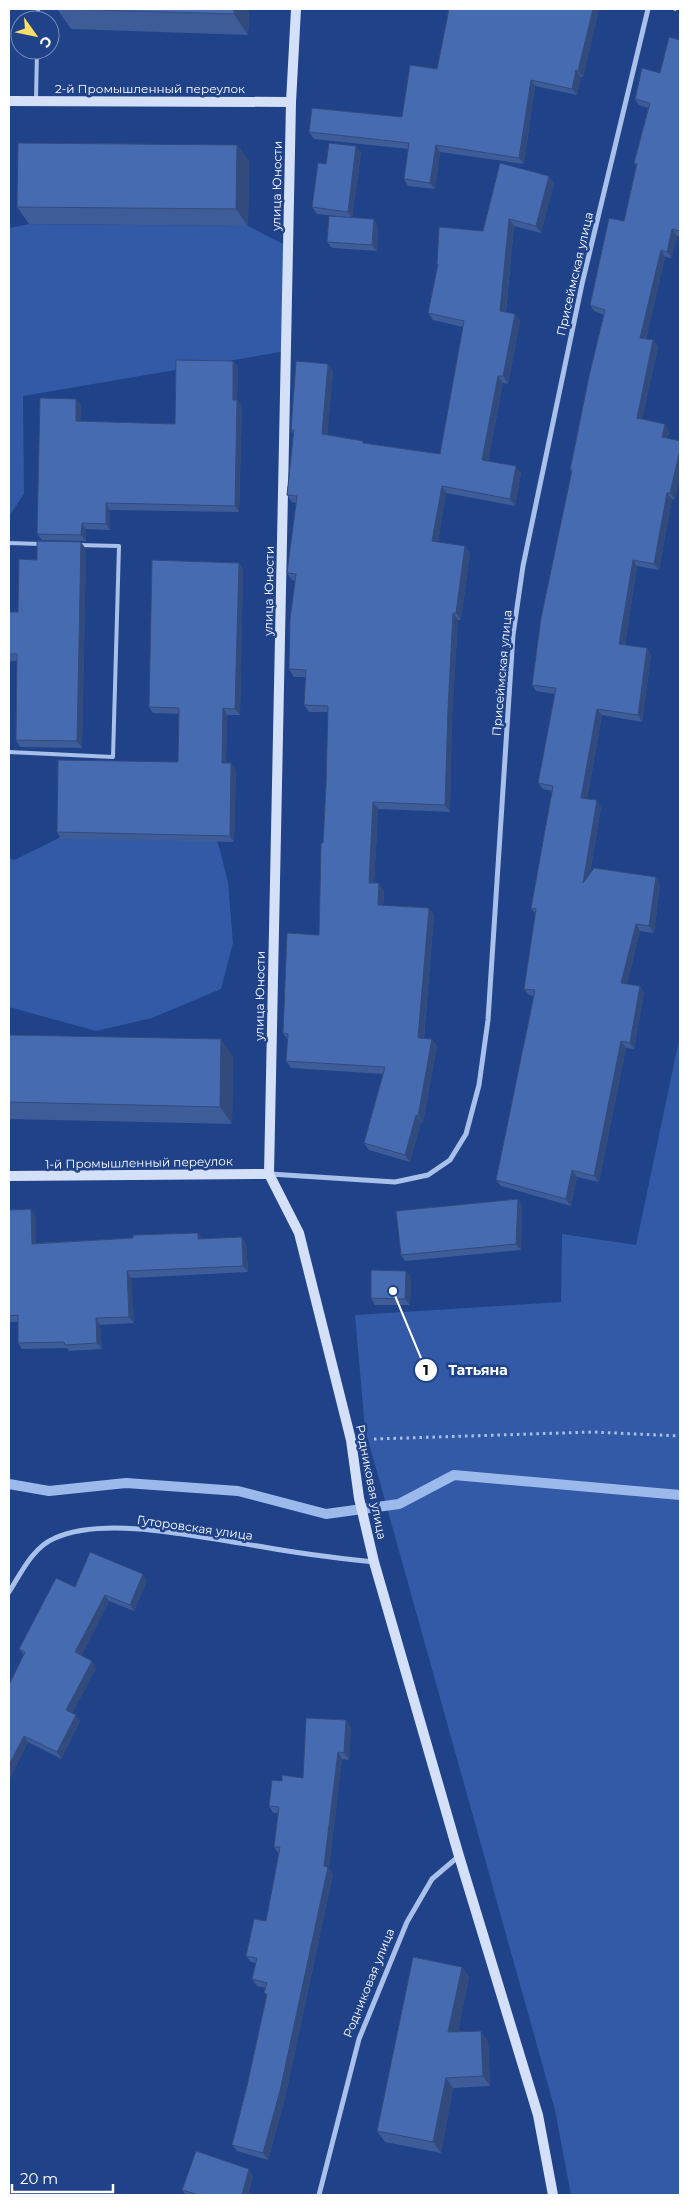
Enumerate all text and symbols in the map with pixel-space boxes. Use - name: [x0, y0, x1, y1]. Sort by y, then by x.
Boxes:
- north arrow: [10, 10, 60, 60]
- text: С: [36, 33, 56, 51]
- street label: 2-й Промышленный переулок: [55, 81, 245, 96]
- street label: улица Юности: [268, 141, 285, 232]
- street label: Присеймская улица: [553, 210, 596, 337]
- street label: улица Юности: [260, 546, 277, 637]
- street label: Присеймская улица: [489, 609, 514, 737]
- street label: улица Юности: [251, 951, 268, 1042]
- street label: 1-й Промышленный переулок: [45, 1153, 233, 1172]
- callout: Татьяна: [413, 1356, 518, 1385]
- text: 1: [423, 1360, 429, 1379]
- text: Татьяна: [448, 1361, 508, 1379]
- street label: Родниковая улица: [353, 1423, 390, 1541]
- street label: Гуторовская улица: [136, 1512, 254, 1543]
- street label: Родниковая улица: [340, 1926, 397, 2040]
- scale bar: [12, 2162, 114, 2194]
- text: 20 m: [20, 2169, 58, 2188]

